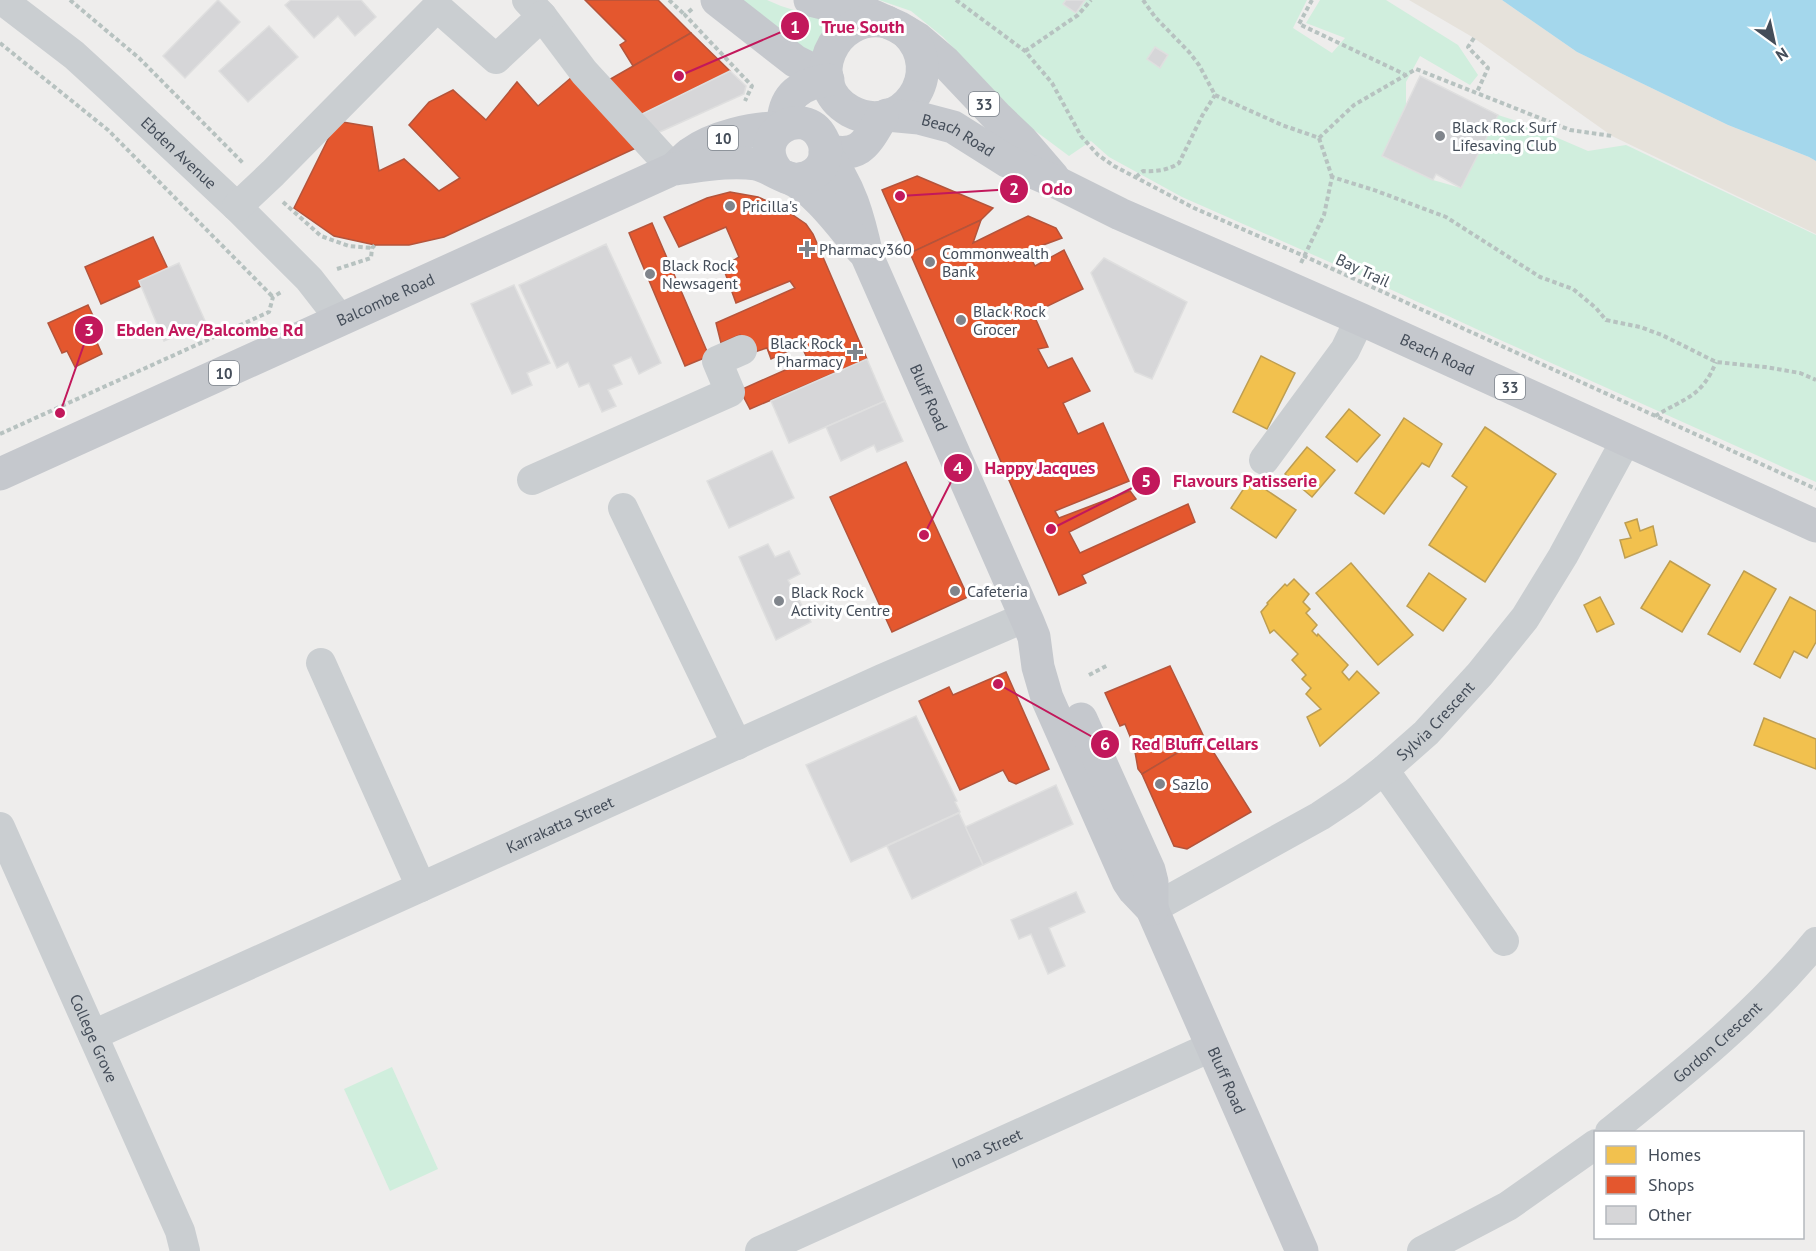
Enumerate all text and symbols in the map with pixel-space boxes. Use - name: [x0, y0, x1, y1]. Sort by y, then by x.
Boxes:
- callout: True South: [780, 8, 917, 44]
- north arrow: [1744, 12, 1804, 72]
- text: 1: [790, 15, 800, 38]
- text: True South: [821, 15, 905, 38]
- text: N: [1772, 43, 1792, 66]
- road number: 33: [969, 92, 999, 116]
- street label: Beach Road: [919, 109, 999, 161]
- street label: Ebden Avenue: [137, 112, 221, 193]
- place label: Black Rock Surf Lifesaving Club: [1452, 117, 1557, 155]
- road number: 10: [708, 126, 738, 150]
- marker: Black Rock Surf Lifesaving Club: [1433, 129, 1447, 143]
- callout: Odo: [999, 171, 1085, 207]
- text: 2: [1009, 177, 1019, 200]
- text: Odo: [1041, 177, 1073, 200]
- place label: Pricilla's: [742, 196, 798, 216]
- marker: Pricilla's: [723, 199, 737, 213]
- place label: Pharmacy360: [819, 239, 912, 259]
- marker: Pharmacy360: [800, 242, 814, 256]
- place label: Commonwealth Bank: [942, 243, 1049, 281]
- street label: Bay Trail: [1333, 249, 1394, 291]
- place label: Black Rock Newsagent: [662, 255, 739, 293]
- marker: Commonwealth Bank: [923, 255, 937, 269]
- marker: Black Rock Newsagent: [643, 267, 657, 281]
- street label: Balcombe Road: [333, 269, 437, 330]
- place label: Black Rock Grocer: [973, 301, 1046, 339]
- callout: Ebden Ave/Balcombe Rd: [74, 312, 316, 348]
- marker: Black Rock Grocer: [954, 313, 968, 327]
- text: 3: [84, 318, 94, 341]
- text: Ebden Ave/Balcombe Rd: [117, 318, 303, 341]
- street label: Beach Road: [1397, 329, 1478, 380]
- place label: Black Rock Pharmacy: [770, 333, 844, 371]
- marker: Black Rock Pharmacy: [848, 345, 862, 359]
- road number: 10: [209, 361, 239, 385]
- street label: Bluff Road: [906, 361, 953, 434]
- road number: 33: [1495, 375, 1525, 399]
- callout: Happy Jacques: [943, 450, 1108, 486]
- text: 4: [953, 456, 963, 479]
- text: Happy Jacques: [985, 456, 1096, 479]
- callout: Flavours Patisserie: [1131, 463, 1329, 499]
- text: 5: [1141, 469, 1151, 492]
- text: Flavours Patisserie: [1173, 469, 1317, 492]
- place label: Cafeteria: [967, 581, 1028, 601]
- place label: Black Rock Activity Centre: [791, 582, 890, 620]
- marker: Cafeteria: [948, 584, 962, 598]
- marker: Black Rock Activity Centre: [772, 594, 786, 608]
- street label: Sylvia Crescent: [1392, 677, 1479, 765]
- callout: Red Bluff Cellars: [1090, 726, 1271, 762]
- text: 6: [1100, 732, 1110, 755]
- text: Red Bluff Cellars: [1132, 732, 1259, 755]
- place label: Sazlo: [1172, 774, 1209, 794]
- marker: Sazlo: [1153, 777, 1167, 791]
- street label: Karrakatta Street: [503, 791, 617, 857]
- street label: College Grove: [66, 991, 122, 1085]
- street label: Gordon Crescent: [1669, 997, 1766, 1087]
- street label: Bluff Road: [1204, 1044, 1250, 1117]
- street label: Iona Street: [949, 1124, 1026, 1173]
- legend: [1594, 1131, 1804, 1239]
- text: Homes: [1648, 1143, 1701, 1166]
- text: Shops: [1648, 1173, 1694, 1196]
- text: Other: [1648, 1203, 1692, 1226]

